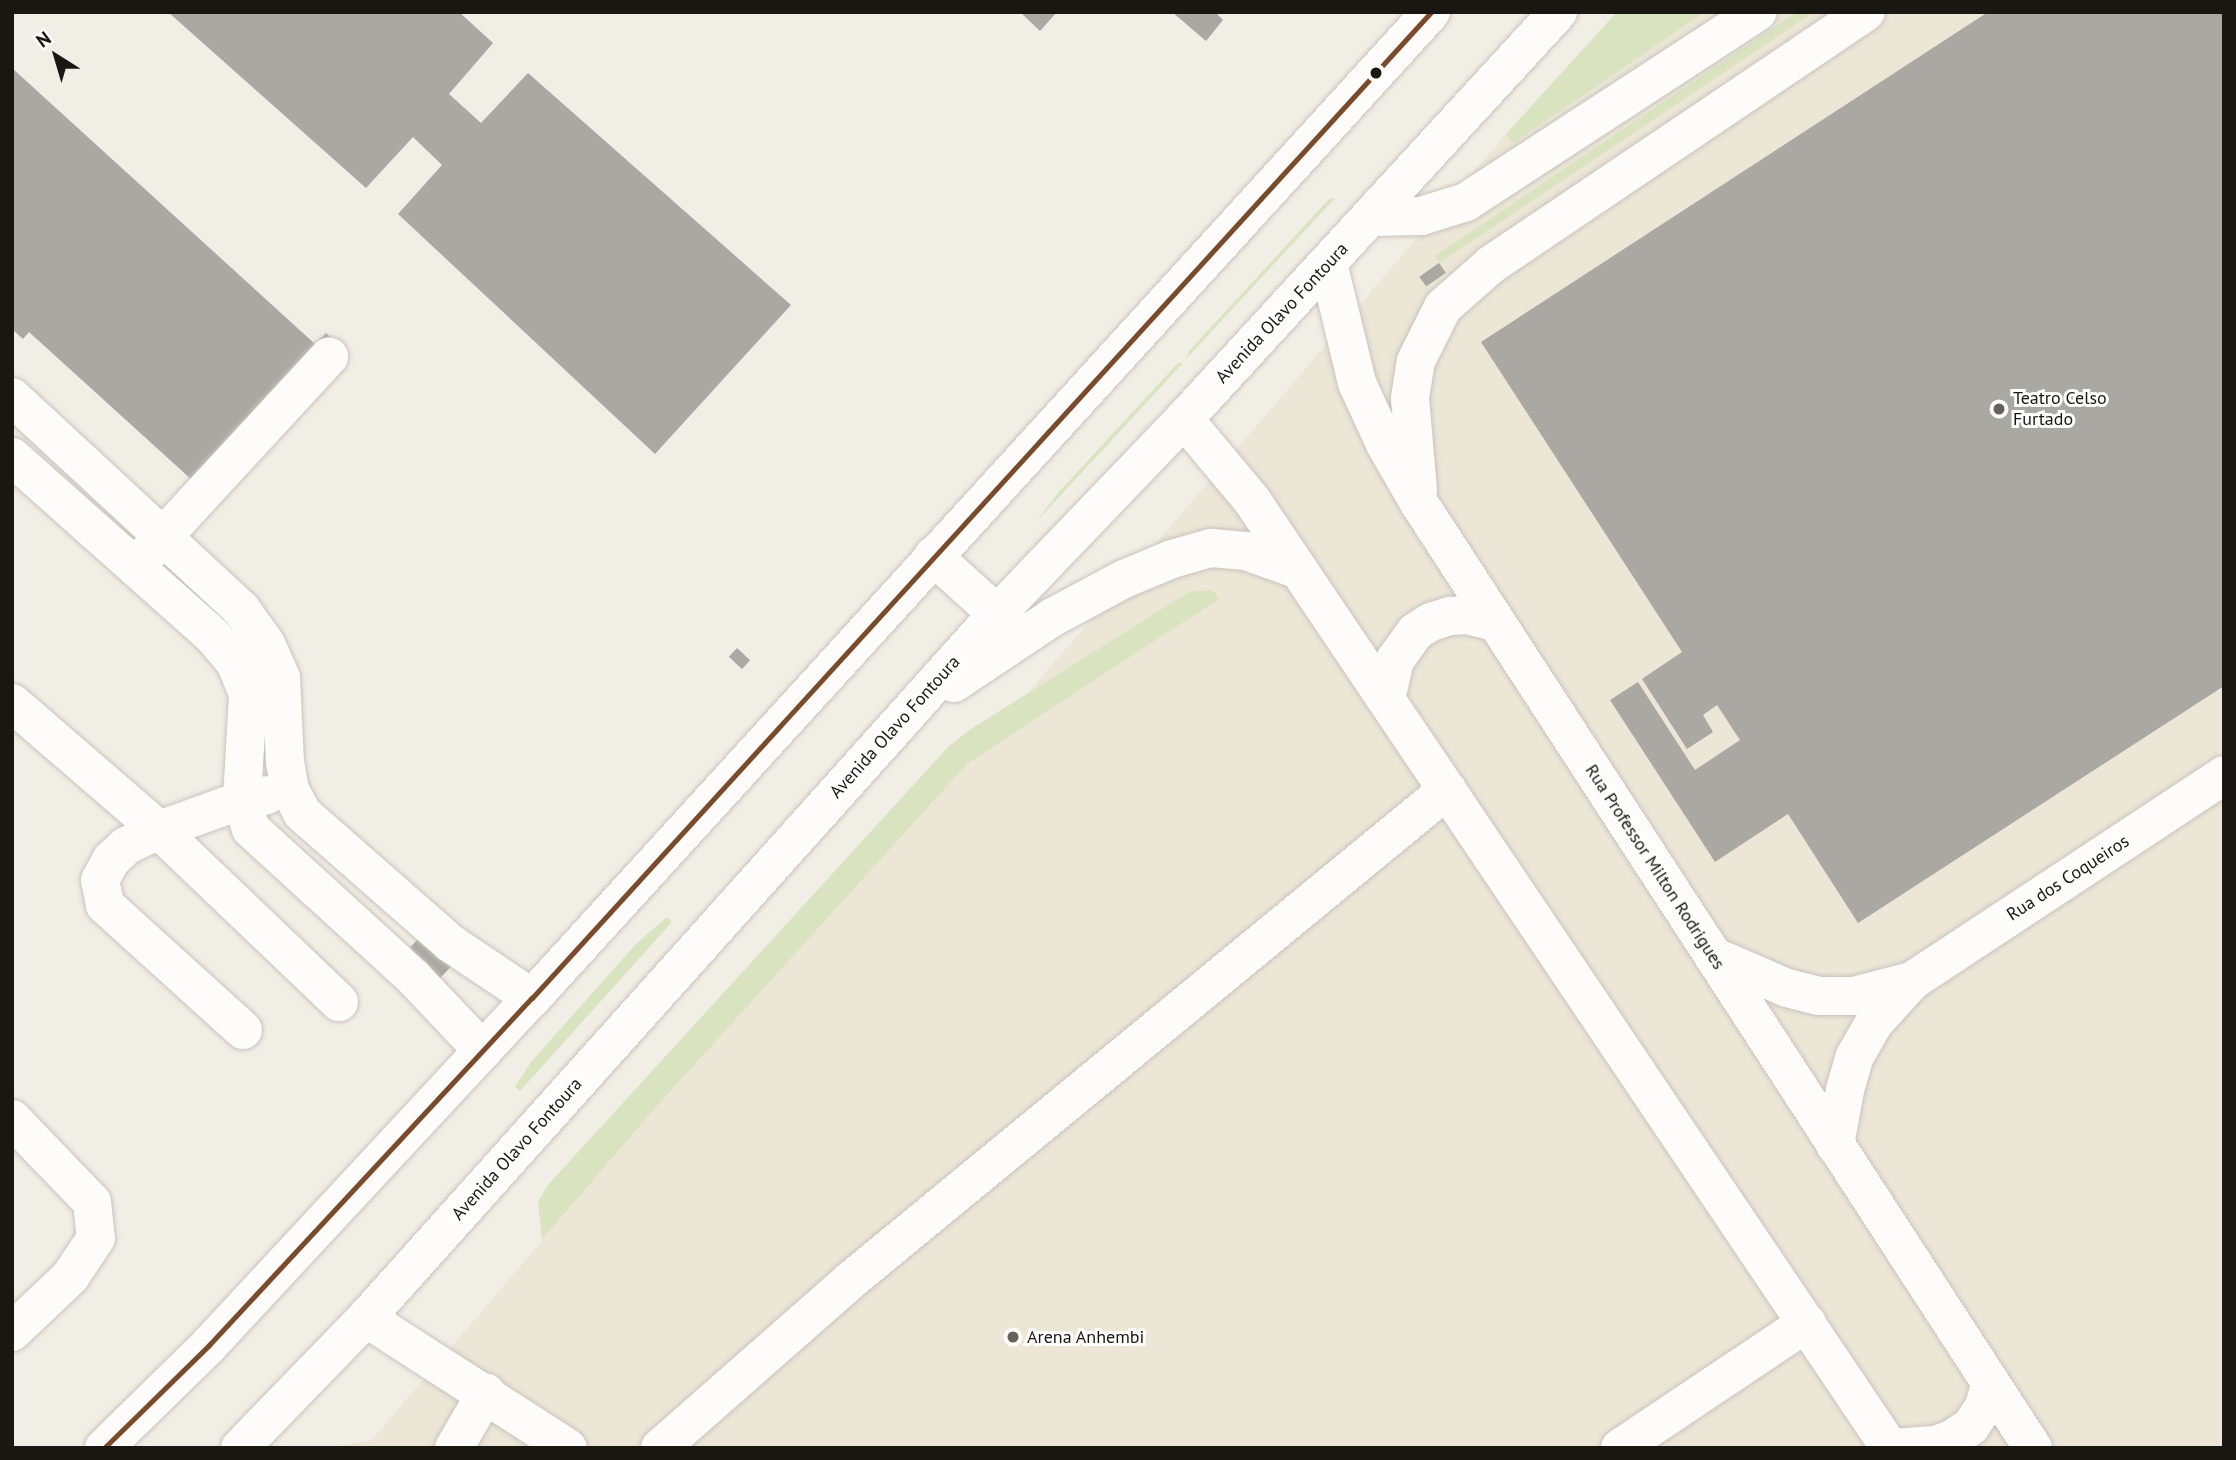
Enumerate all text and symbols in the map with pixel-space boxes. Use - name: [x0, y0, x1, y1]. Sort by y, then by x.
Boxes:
- north arrow: [21, 21, 91, 91]
- text: N: [31, 26, 56, 53]
- unlabelled marker: [1369, 66, 1383, 80]
- street label: Avenida Olavo Fontoura: [1211, 238, 1353, 388]
- place label: Teatro Celso Furtado: [2013, 388, 2107, 430]
- marker: Teatro Celso Furtado: [1991, 401, 2007, 417]
- street label: Avenida Olavo Fontoura: [825, 651, 965, 803]
- street label: Rua Professor Milton Rodrigues: [1581, 760, 1729, 974]
- street label: Rua dos Coqueiros: [2003, 830, 2133, 926]
- street label: Avenida Olavo Fontoura: [447, 1073, 587, 1225]
- place label: Arena Anhembi: [1027, 1326, 1145, 1348]
- marker: Arena Anhembi: [1005, 1329, 1021, 1345]

